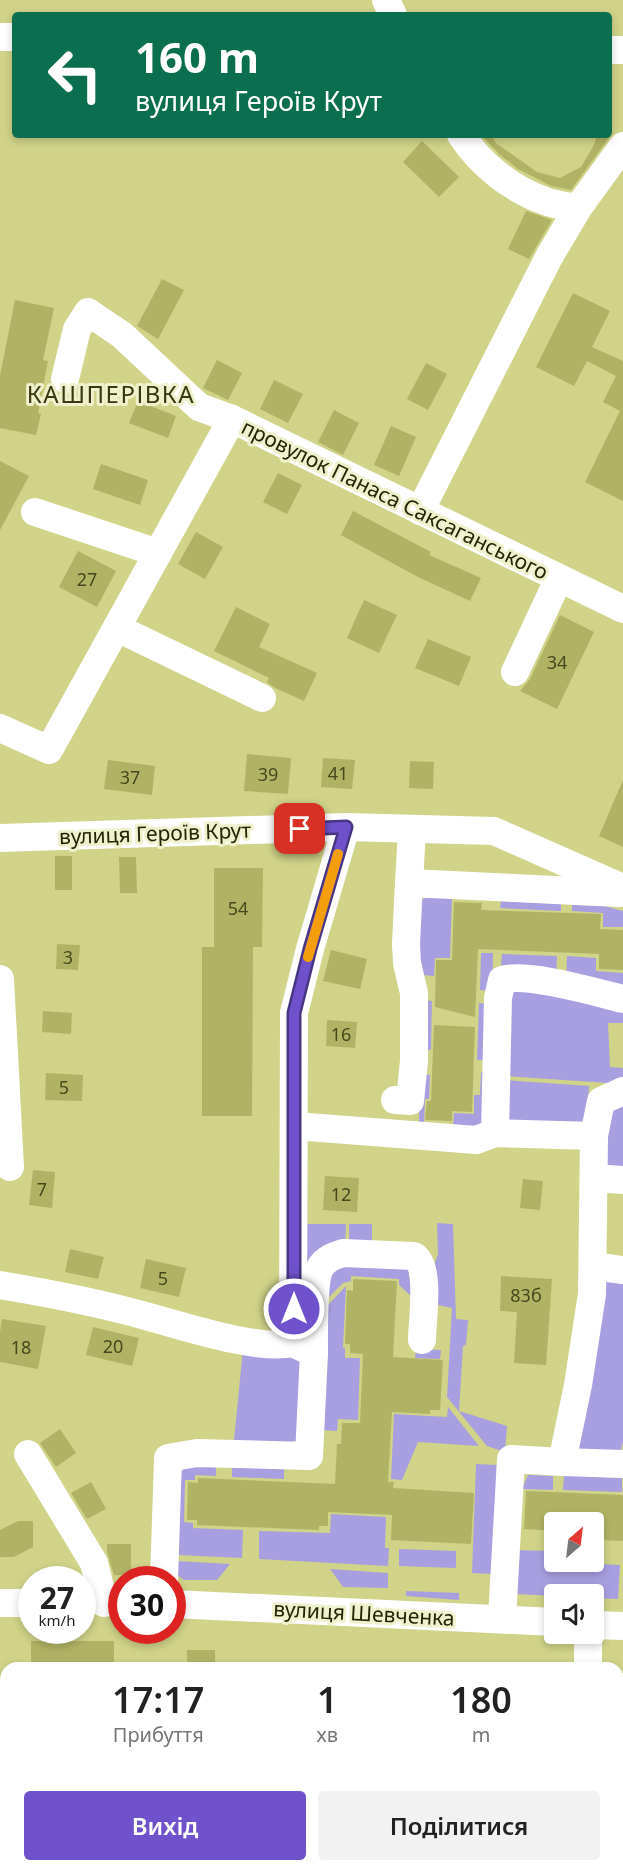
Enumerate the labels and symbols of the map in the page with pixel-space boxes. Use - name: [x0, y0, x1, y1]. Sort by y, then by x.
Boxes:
- district label: КАШПЕРІВКА: [27, 377, 195, 410]
- street label: провулок Панаса Саксаганського: [237, 412, 553, 586]
- house number: 27: [77, 567, 97, 591]
- house number: 34: [547, 650, 567, 674]
- house number: 41: [328, 761, 348, 785]
- house number: 39: [258, 762, 278, 786]
- house number: 37: [120, 765, 140, 789]
- pin: [274, 803, 325, 854]
- street label: вулиця Героїв Крут: [58, 816, 252, 850]
- house number: 54: [228, 896, 248, 920]
- house number: 3: [63, 945, 73, 969]
- house number: 16: [331, 1022, 351, 1046]
- house number: 5: [59, 1075, 69, 1099]
- house number: 7: [37, 1177, 47, 1201]
- house number: 12: [331, 1182, 351, 1206]
- house number: 5: [158, 1266, 168, 1290]
- position arrow: [262, 1277, 326, 1341]
- house number: 83б: [510, 1283, 542, 1307]
- house number: 20: [103, 1334, 123, 1358]
- house number: 18: [11, 1335, 31, 1359]
- north arrow: [544, 1512, 604, 1572]
- speed limit sign: 30: [108, 1566, 186, 1644]
- street label: вулиця Шевченка: [273, 1594, 455, 1632]

